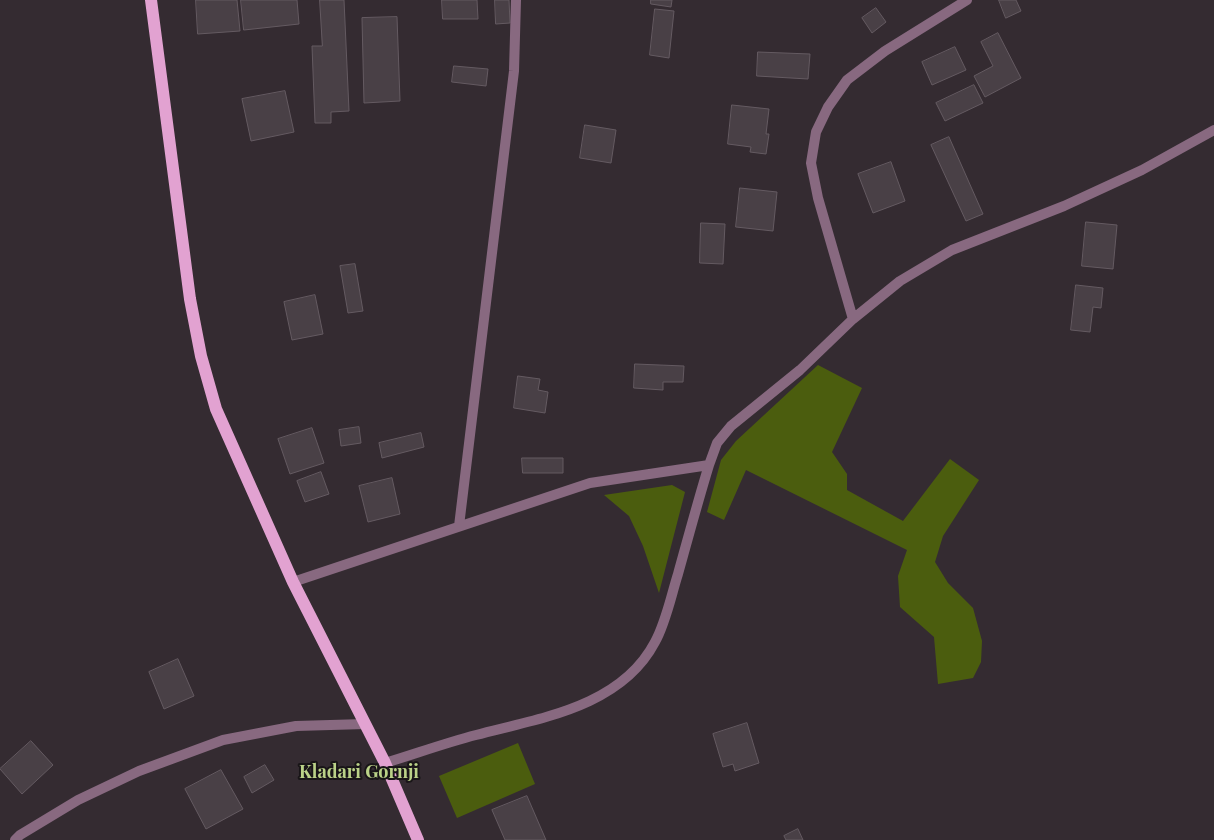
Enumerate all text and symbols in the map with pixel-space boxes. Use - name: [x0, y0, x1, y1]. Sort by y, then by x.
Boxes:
- district label: Kladari Gornji: [299, 761, 419, 783]

